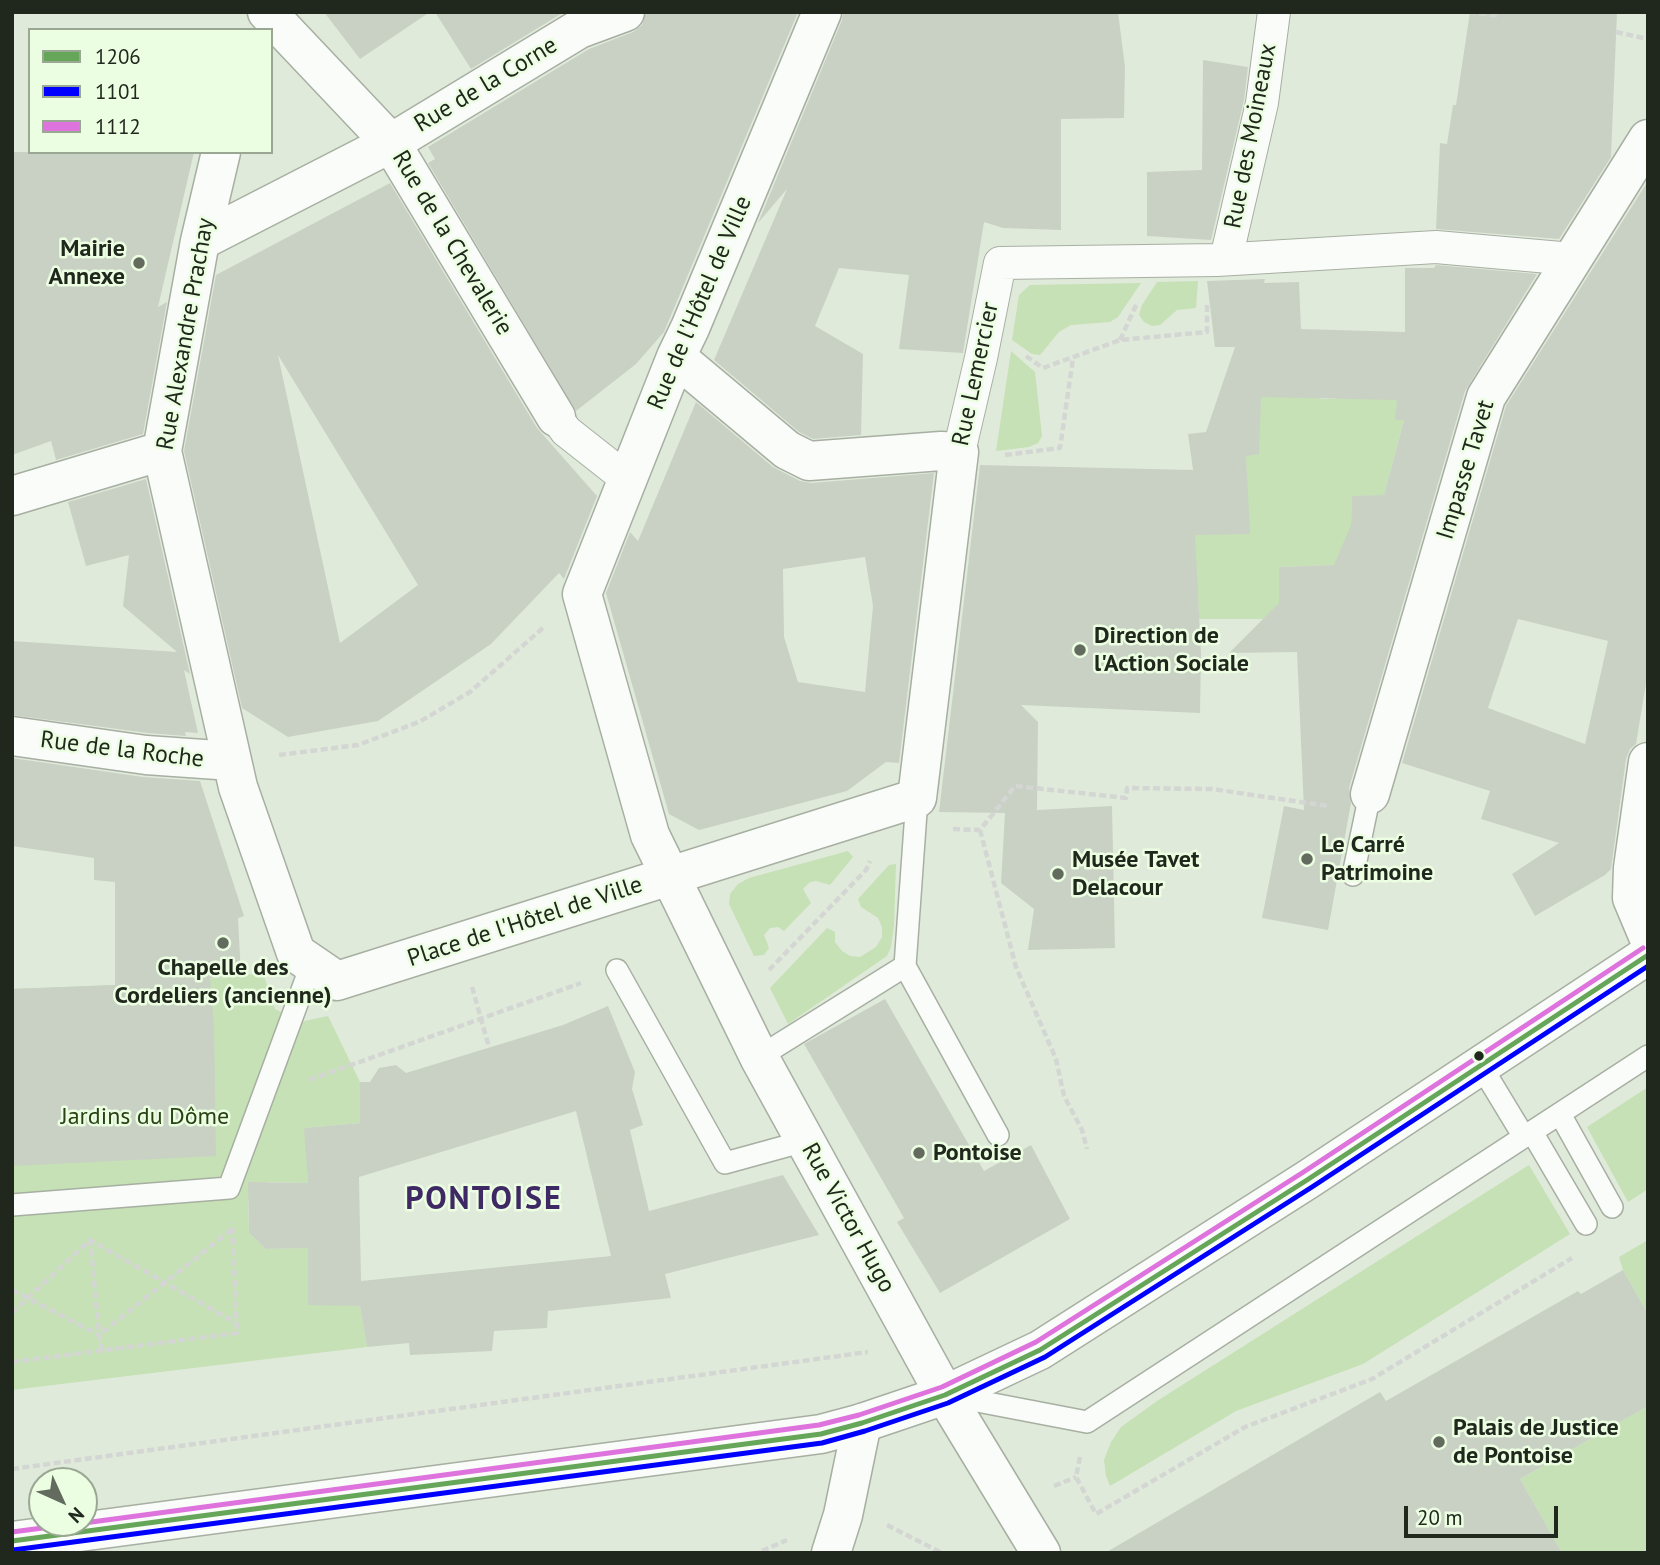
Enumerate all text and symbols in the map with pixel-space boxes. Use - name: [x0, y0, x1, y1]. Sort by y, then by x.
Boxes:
- legend: [28, 28, 273, 154]
- street label: Rue de la Corne: [409, 31, 563, 139]
- street label: Rue des Moineaux: [1219, 41, 1283, 231]
- text: 1206: [95, 43, 141, 70]
- text: 1101: [95, 78, 141, 105]
- text: 1112: [95, 113, 141, 140]
- street label: Rue de la Chevalerie: [385, 145, 519, 341]
- street label: Rue de l'Hôtel de Ville: [642, 192, 758, 414]
- street label: Rue Alexandre Prachay: [151, 216, 221, 452]
- place label: Mairie Annexe: [48, 235, 125, 291]
- marker: Mairie Annexe: [131, 255, 147, 271]
- street label: Rue Lemercier: [947, 299, 1005, 449]
- street label: Impasse Tavet: [1431, 397, 1501, 543]
- place label: Direction de l'Action Sociale: [1094, 622, 1249, 678]
- marker: Direction de l'Action Sociale: [1072, 642, 1088, 658]
- street label: Rue de la Roche: [39, 726, 205, 774]
- place label: Le Carré Patrimoine: [1321, 831, 1433, 887]
- place label: Musée Tavet Delacour: [1072, 846, 1199, 902]
- marker: Le Carré Patrimoine: [1299, 851, 1315, 867]
- marker: Musée Tavet Delacour: [1050, 866, 1066, 882]
- street label: Place de l'Hôtel de Ville: [404, 870, 646, 974]
- marker: Chapelle des Cordeliers (ancienne): [215, 935, 231, 951]
- place label: Chapelle des Cordeliers (ancienne): [114, 954, 332, 1010]
- unlabelled marker: [1472, 1049, 1486, 1063]
- park label: Jardins du Dôme: [61, 1103, 229, 1131]
- street label: Rue Victor Hugo: [795, 1138, 901, 1298]
- place label: Pontoise: [933, 1139, 1022, 1167]
- marker: Pontoise: [911, 1145, 927, 1161]
- district label: PONTOISE: [406, 1181, 562, 1219]
- place label: Palais de Justice de Pontoise: [1453, 1414, 1619, 1470]
- marker: Palais de Justice de Pontoise: [1431, 1434, 1447, 1450]
- north arrow: [28, 1467, 98, 1537]
- scale bar: [1408, 1492, 1562, 1536]
- text: N: [64, 1503, 89, 1528]
- text: 20 m: [1417, 1504, 1463, 1531]

